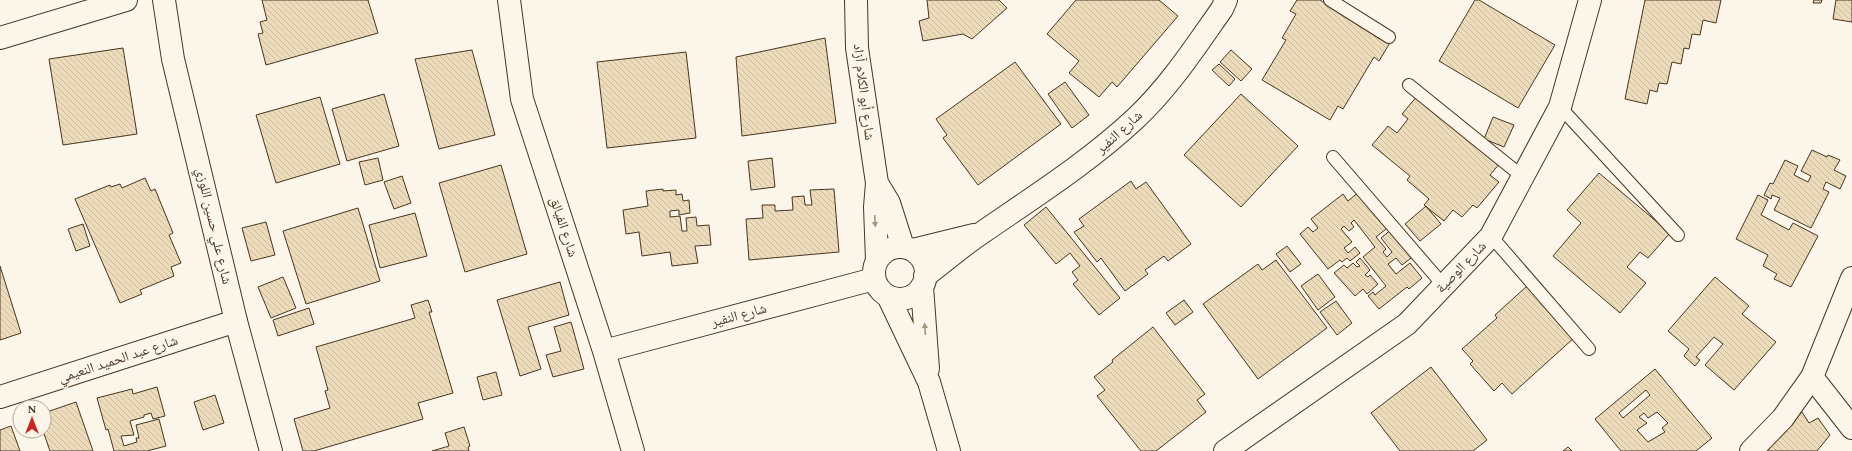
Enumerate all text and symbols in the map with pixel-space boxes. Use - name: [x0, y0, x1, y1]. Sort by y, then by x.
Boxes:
- street label: شارع أبو الكلام آزاد: [848, 43, 880, 141]
- street label: شارع النفير: [1090, 105, 1147, 159]
- street label: شارع علي حسين اللوزي: [190, 166, 238, 286]
- street label: شارع الفيالق: [544, 194, 584, 260]
- one-way arrow: [872, 215, 879, 227]
- street label: شارع الوصية: [1431, 236, 1491, 298]
- street label: شارع النفير: [708, 298, 769, 333]
- one-way arrow: [922, 323, 929, 335]
- street label: شارع عبد الحميد النعيمي: [55, 330, 181, 389]
- north arrow: [12, 399, 52, 439]
- text: N: [28, 401, 37, 418]

